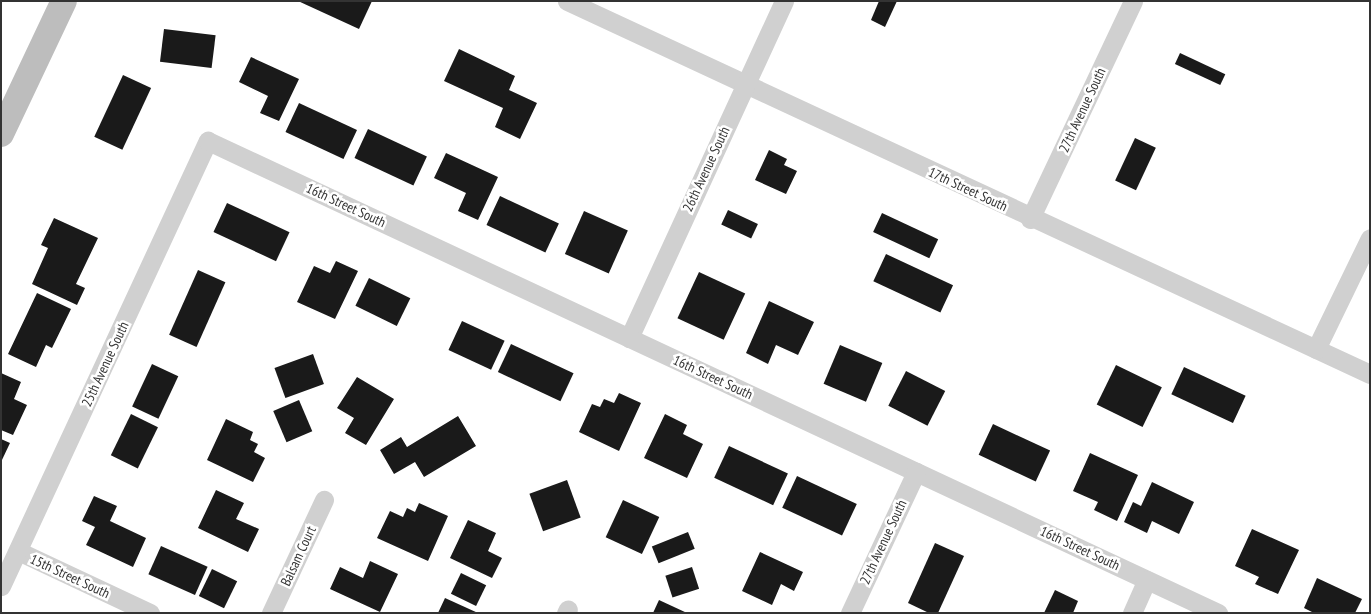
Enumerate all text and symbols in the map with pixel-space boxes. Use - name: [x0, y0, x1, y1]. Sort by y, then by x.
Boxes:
- street label: 27th Avenue South: [1055, 65, 1109, 155]
- street label: 26th Avenue South: [679, 124, 733, 214]
- street label: 17th Street South: [926, 163, 1010, 215]
- street label: 16th Street South: [304, 179, 388, 231]
- street label: 25th Avenue South: [78, 319, 132, 409]
- street label: 16th Street South: [671, 351, 755, 403]
- street label: 27th Avenue South: [856, 497, 910, 587]
- street label: 16th Street South: [1038, 522, 1122, 574]
- street label: Balsam Court: [277, 523, 319, 589]
- street label: 15th Street South: [28, 550, 112, 602]

